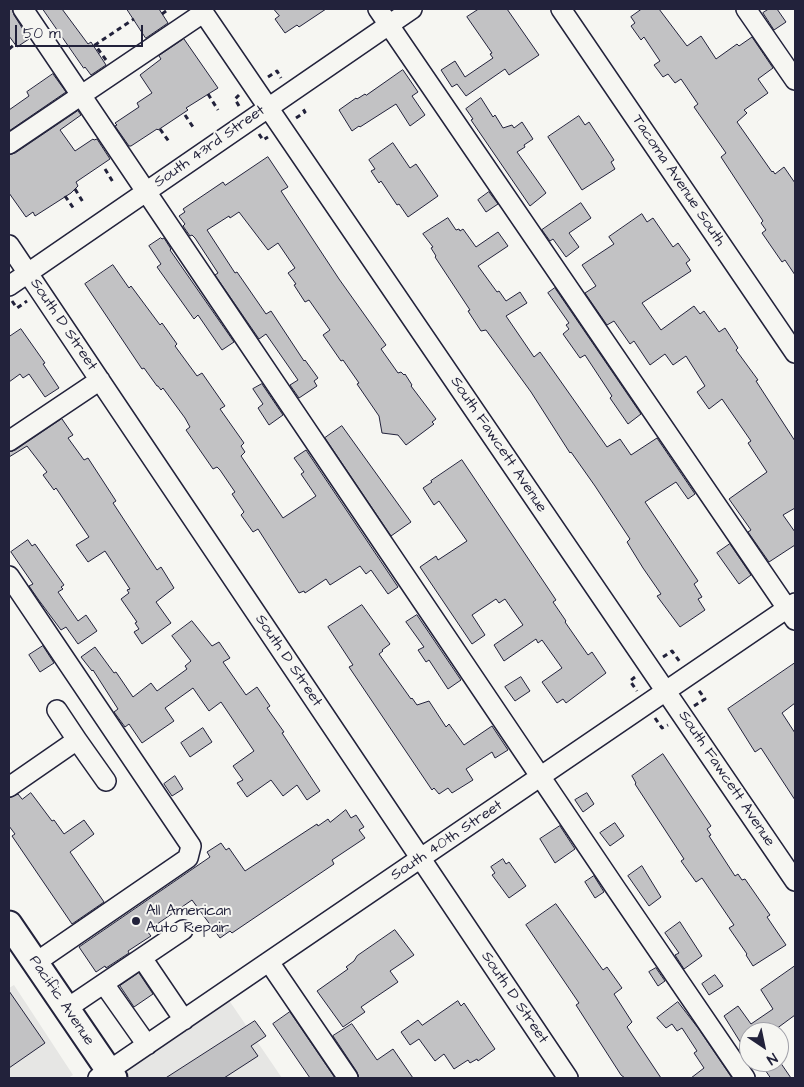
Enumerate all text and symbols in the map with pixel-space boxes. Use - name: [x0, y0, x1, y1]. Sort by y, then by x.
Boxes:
- scale bar: [18, 15, 145, 47]
- text: 50 m: [23, 23, 61, 44]
- street label: South 43rd Street: [151, 102, 269, 192]
- street label: Tacoma Avenue South: [627, 112, 729, 250]
- street label: South D Street: [26, 276, 100, 374]
- street label: South Fawcett Avenue: [446, 374, 550, 516]
- street label: South D Street: [251, 612, 325, 710]
- street label: South Fawcett Avenue: [674, 708, 778, 850]
- street label: South 40th Street: [388, 797, 506, 885]
- place label: All American Auto Repair: [146, 903, 231, 938]
- marker: All American Auto Repair: [130, 915, 142, 927]
- street label: South D Street: [477, 949, 551, 1047]
- street label: Pacific Avenue: [24, 953, 98, 1049]
- north arrow: [739, 1022, 789, 1072]
- text: N: [763, 1048, 781, 1069]

